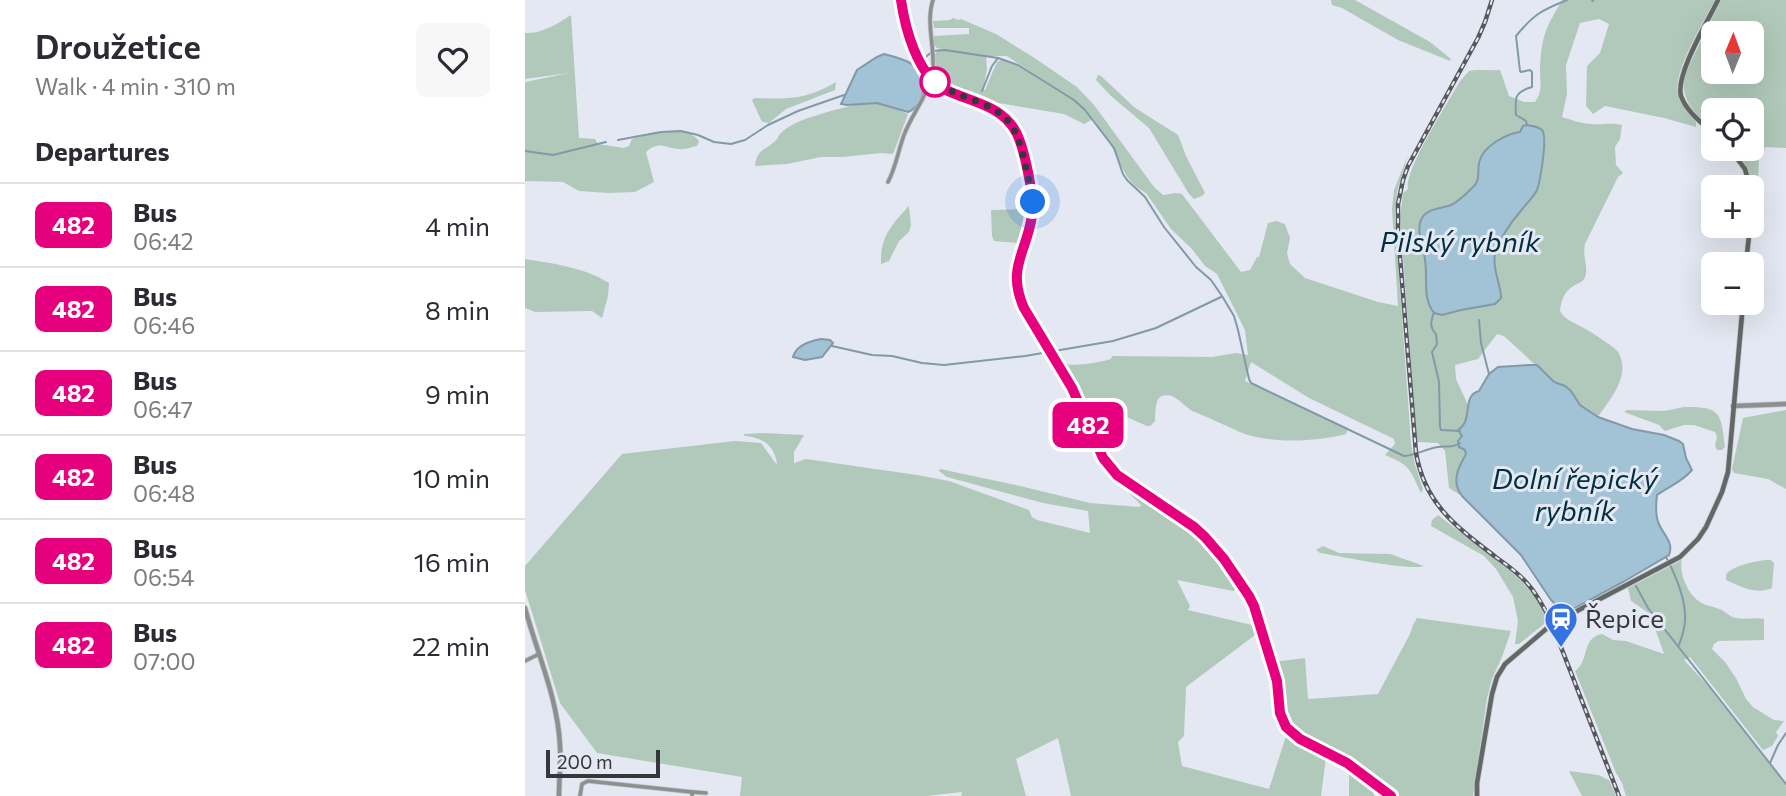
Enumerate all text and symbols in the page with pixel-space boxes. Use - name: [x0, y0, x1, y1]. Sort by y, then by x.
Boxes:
- north arrow: [1701, 21, 1764, 84]
- map controls: [1701, 21, 1764, 315]
- button: heart: [416, 23, 490, 97]
- text: Droužetice: [35, 25, 201, 66]
- unlabelled marker: [920, 67, 950, 97]
- text: Walk · 4 min · 310 m: [35, 72, 236, 100]
- button: locate: [1701, 98, 1764, 161]
- text: Departures: [35, 135, 170, 166]
- button: +: [1701, 175, 1764, 238]
- your location: [1015, 184, 1050, 219]
- text: Bus: [133, 196, 177, 227]
- text: 482: [52, 210, 95, 239]
- text: 4 min: [425, 210, 490, 241]
- water label: Pilský rybník: [1380, 224, 1541, 258]
- text: 06:42: [133, 227, 194, 255]
- button: −: [1701, 252, 1764, 315]
- text: Bus: [133, 280, 177, 311]
- text: 482: [52, 294, 95, 323]
- text: 8 min: [425, 294, 490, 325]
- text: 06:46: [133, 311, 195, 339]
- text: Bus: [133, 364, 177, 395]
- text: 482: [52, 378, 95, 407]
- text: 9 min: [425, 378, 490, 409]
- text: 06:47: [133, 395, 193, 423]
- line badge: 482: [1048, 402, 1128, 448]
- text: 482: [1066, 410, 1110, 439]
- text: Bus: [133, 448, 177, 479]
- water label: Dolní řepický rybník: [1492, 461, 1659, 527]
- text: 482: [52, 462, 95, 491]
- text: 10 min: [413, 462, 490, 493]
- text: 06:48: [133, 479, 195, 507]
- text: Bus: [133, 532, 177, 563]
- text: 482: [52, 546, 95, 575]
- text: 16 min: [414, 546, 490, 577]
- text: 06:54: [133, 563, 194, 591]
- station icon: Řepice: [1542, 600, 1580, 649]
- place label: Řepice: [1585, 602, 1664, 633]
- text: Bus: [133, 616, 177, 647]
- text: 482: [52, 630, 95, 659]
- text: 22 min: [412, 630, 490, 661]
- text: 07:00: [133, 647, 196, 675]
- scale bar: [546, 747, 660, 779]
- text: 200 m: [557, 750, 613, 773]

